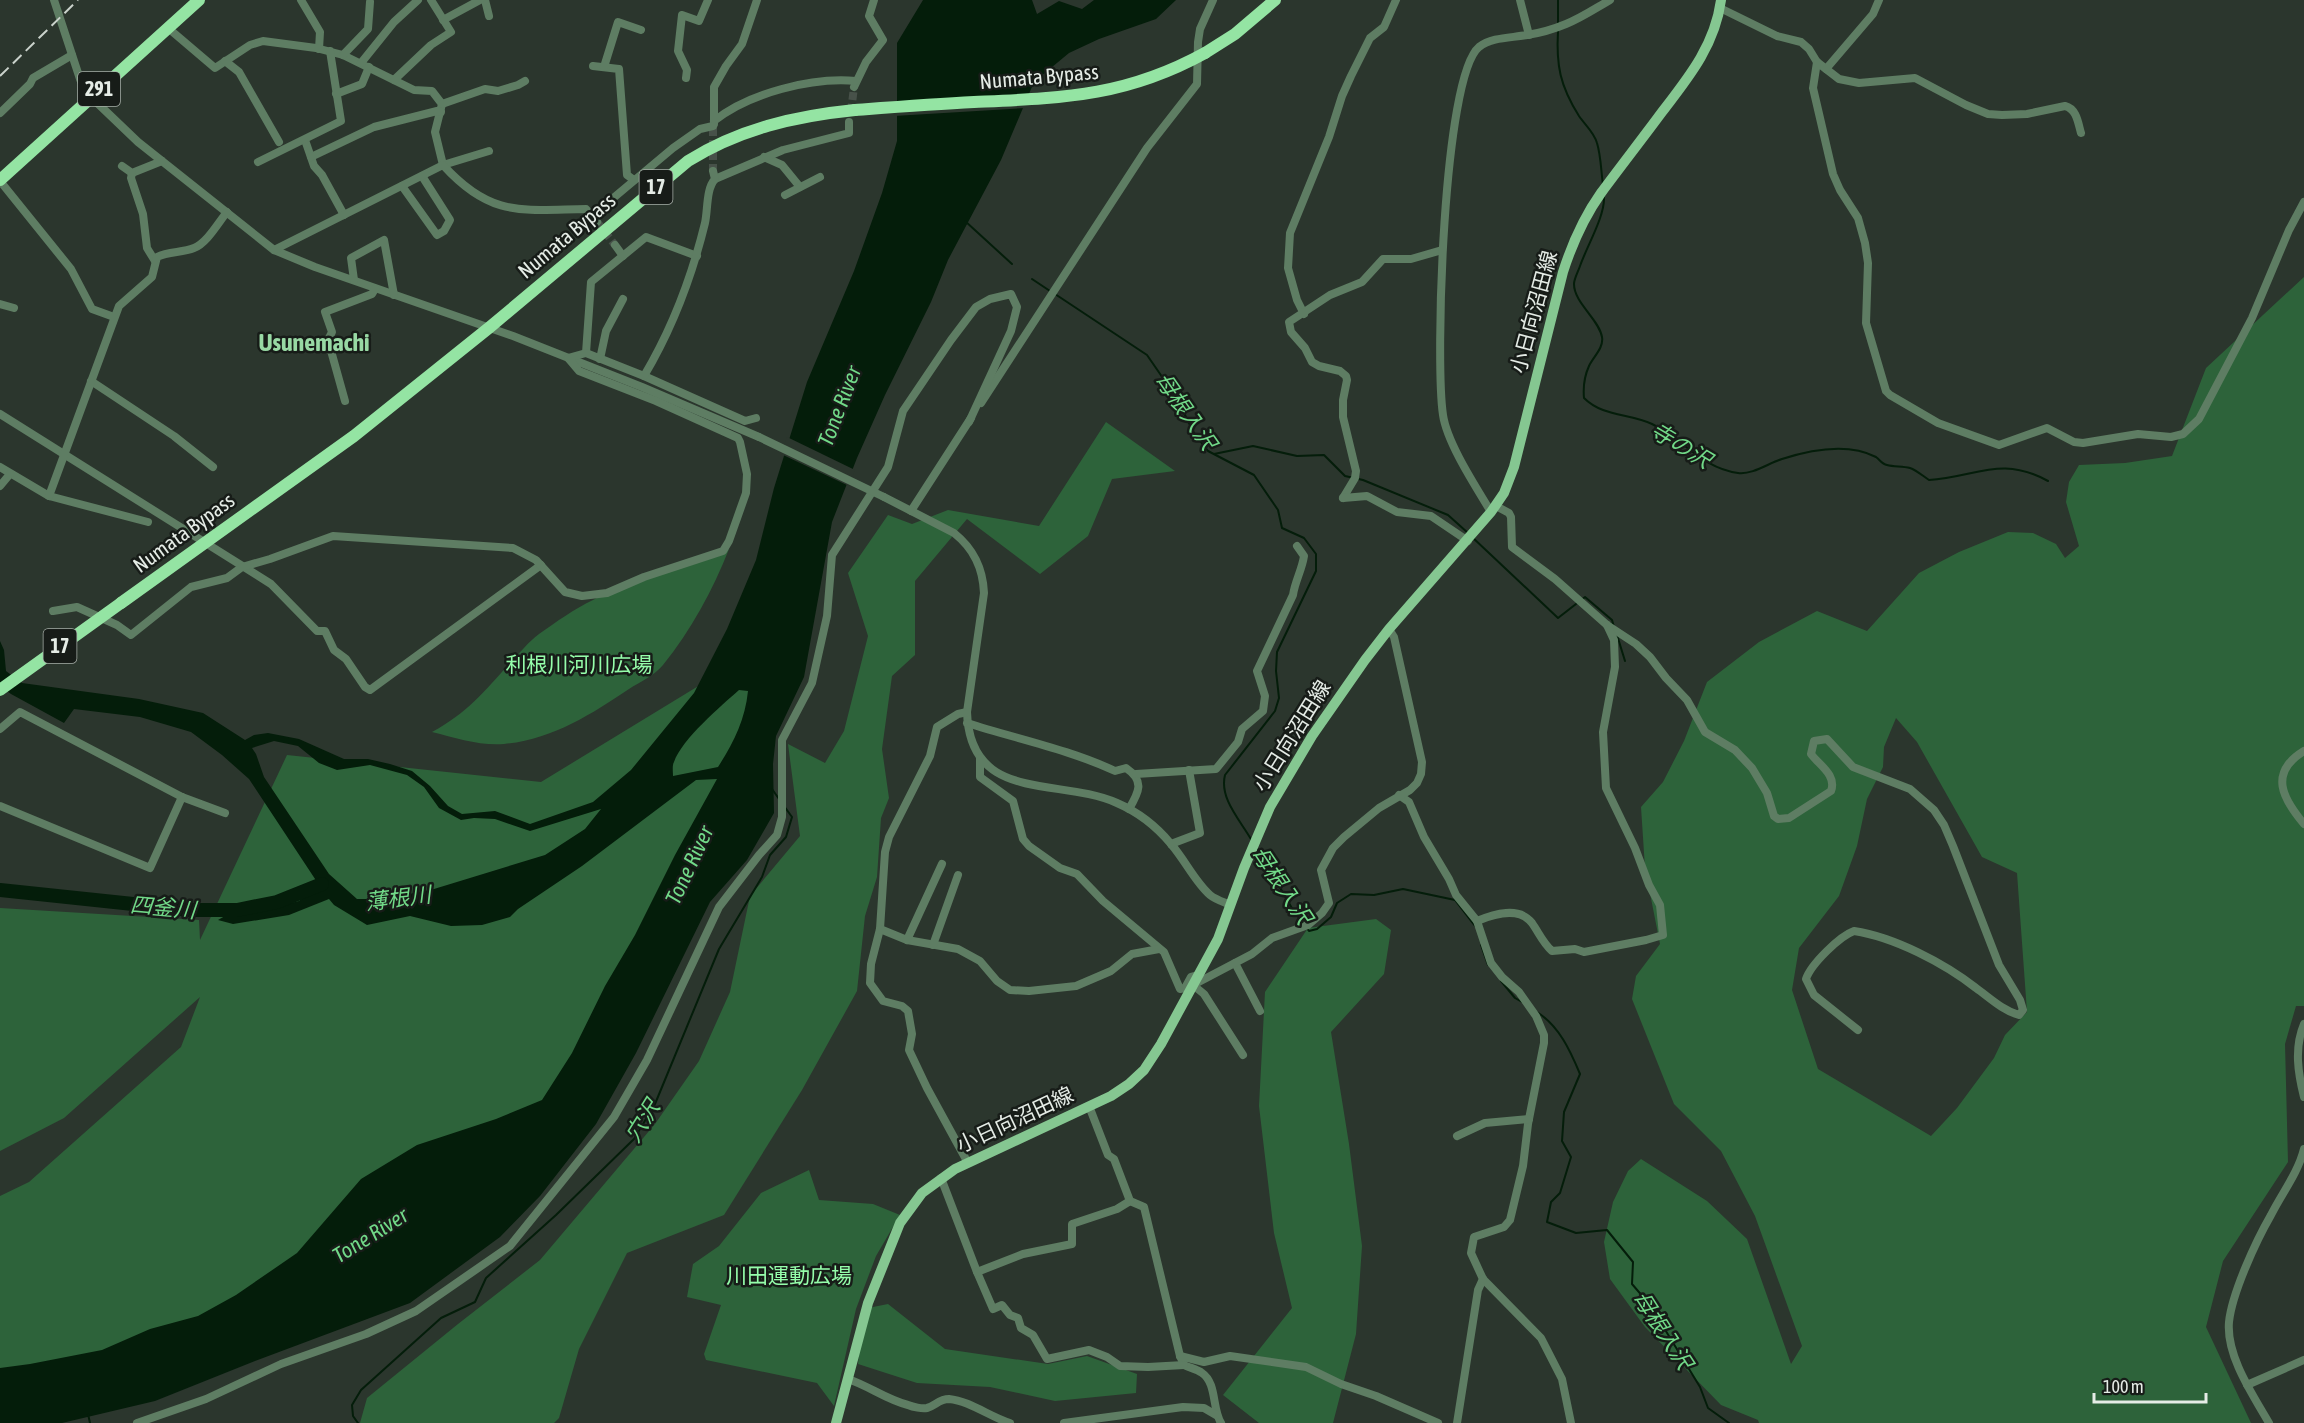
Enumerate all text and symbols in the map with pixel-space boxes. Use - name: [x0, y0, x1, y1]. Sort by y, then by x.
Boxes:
- street label: Numata Bypass: [978, 59, 1099, 93]
- road number: 291: [78, 72, 120, 106]
- road number: 17: [640, 170, 672, 204]
- street label: Numata Bypass: [513, 188, 620, 283]
- street label: 小日向沼田線: [1505, 248, 1561, 376]
- district label: Usunemachi: [258, 329, 370, 356]
- water label: Tone River: [812, 361, 867, 450]
- water label: 母根入沢: [1150, 367, 1224, 457]
- water label: 寺の沢: [1646, 417, 1719, 475]
- street label: Numata Bypass: [128, 487, 239, 577]
- road number: 17: [44, 629, 76, 663]
- park label: 利根川河川広場: [506, 652, 653, 676]
- street label: 小日向沼田線: [1248, 676, 1335, 795]
- water label: Tone River: [660, 820, 719, 908]
- water label: 母根入沢: [1247, 841, 1319, 931]
- water label: 薄根川: [364, 881, 434, 915]
- water label: 四釜川: [129, 891, 199, 923]
- street label: 小日向沼田線: [952, 1082, 1077, 1157]
- water label: 穴沢: [619, 1093, 666, 1147]
- water label: Tone River: [328, 1201, 414, 1268]
- park label: 川田運動広場: [726, 1263, 852, 1287]
- water label: 母根入沢: [1628, 1286, 1699, 1376]
- scale bar: [2094, 1366, 2206, 1404]
- text: 100 m: [2103, 1376, 2144, 1397]

